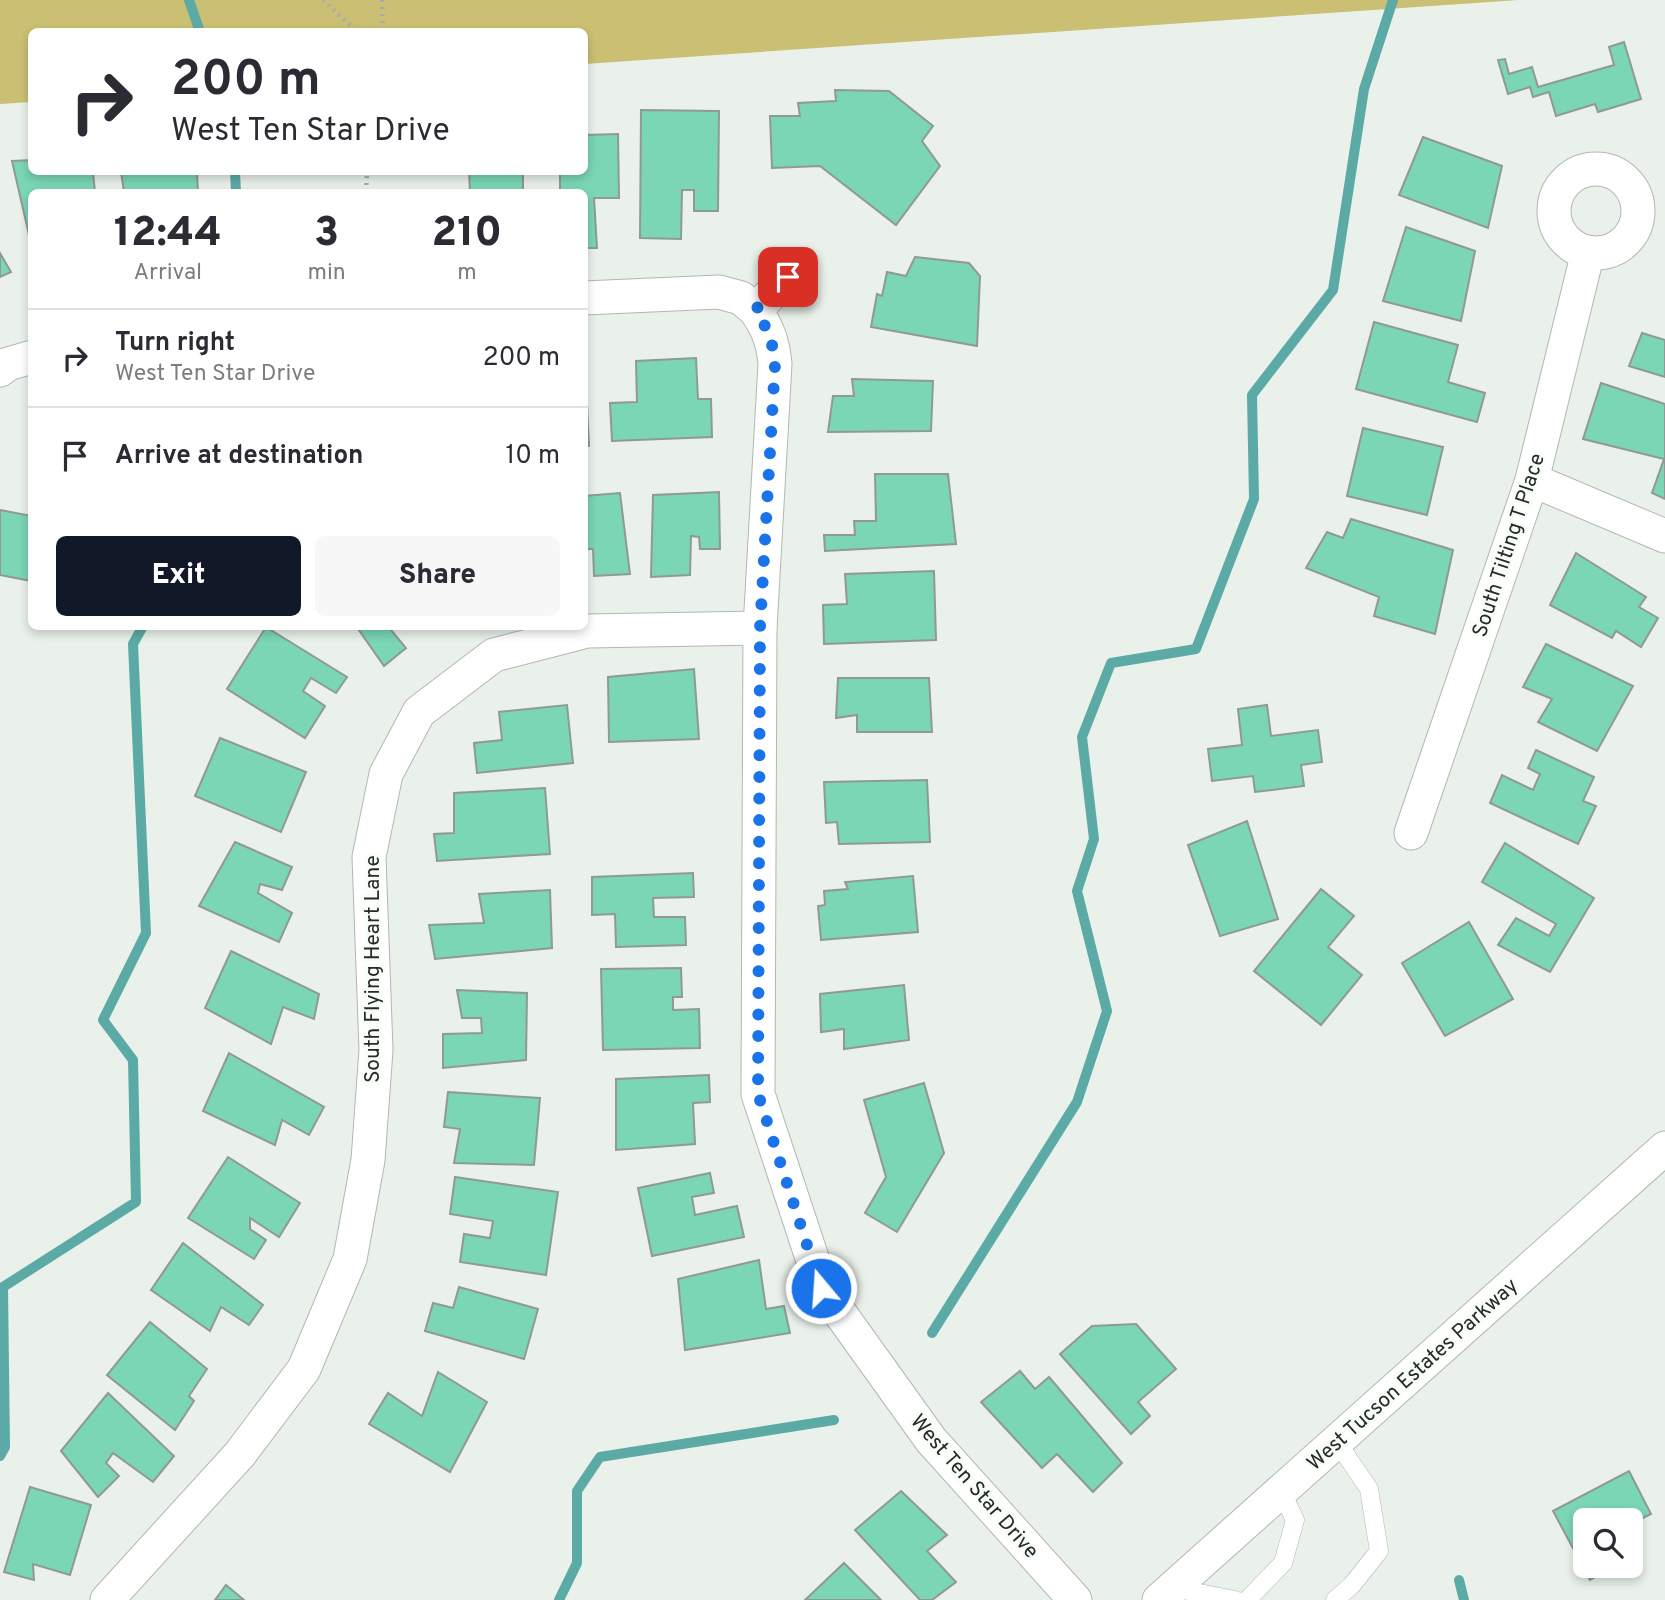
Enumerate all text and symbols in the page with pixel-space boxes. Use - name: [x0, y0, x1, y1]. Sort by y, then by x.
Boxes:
- text: 200 m: [171, 51, 321, 113]
- icon: right: [56, 56, 147, 147]
- text: West Ten Star Drive: [171, 112, 450, 152]
- text: 12:44: [114, 208, 222, 261]
- text: 3: [314, 208, 339, 261]
- text: 210: [432, 208, 502, 261]
- pin: [758, 247, 818, 307]
- icon: arrive: [769, 258, 807, 296]
- text: Arrival: [133, 259, 202, 288]
- text: min: [307, 259, 346, 288]
- text: m: [457, 259, 477, 288]
- text: Turn right: [115, 327, 235, 360]
- icon: right: [56, 339, 94, 377]
- text: 200 m: [483, 342, 560, 375]
- text: West Ten Star Drive: [115, 360, 315, 389]
- icon: arrive: [56, 437, 94, 475]
- text: Arrive at destination: [115, 440, 363, 473]
- text: 10 m: [505, 440, 560, 473]
- street label: South Tilting T Place: [1467, 450, 1552, 641]
- button: Exit: [56, 536, 301, 616]
- button: Share: [315, 536, 560, 616]
- street label: South Flying Heart Lane: [360, 855, 387, 1083]
- position arrow: [784, 1251, 858, 1325]
- street label: West Tucson Estates Parkway: [1302, 1273, 1524, 1477]
- street label: West Ten Star Drive: [904, 1409, 1044, 1565]
- map controls: [1573, 1508, 1643, 1578]
- button: search: [1573, 1508, 1643, 1578]

